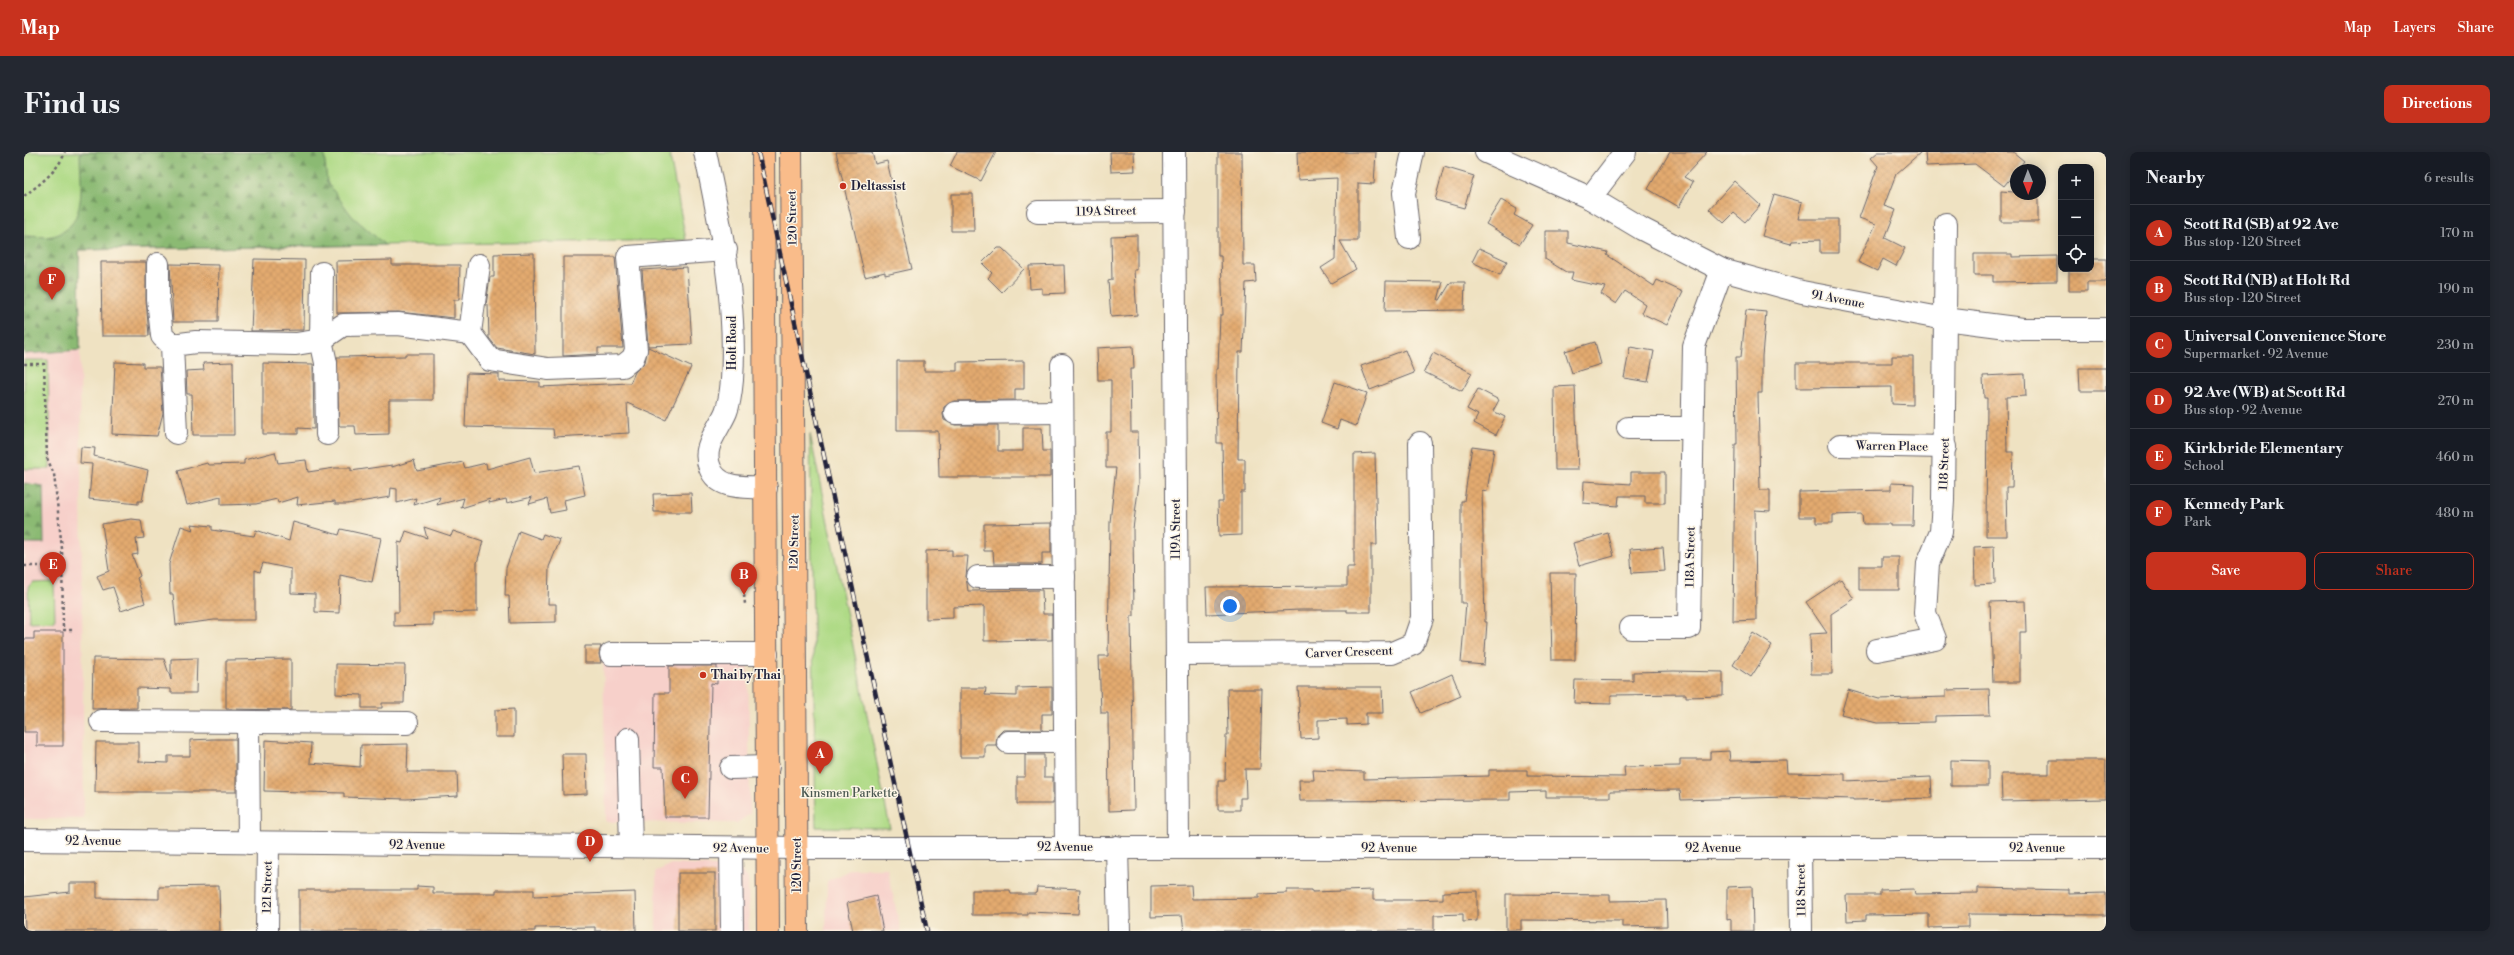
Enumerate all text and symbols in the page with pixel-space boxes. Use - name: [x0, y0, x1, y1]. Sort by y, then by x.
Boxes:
- text: Map: [20, 16, 60, 40]
- text: Map: [2344, 19, 2371, 37]
- text: Layers: [2393, 19, 2436, 37]
- text: Share: [2458, 19, 2494, 37]
- button: Directions: [2384, 85, 2490, 123]
- text: Find us: [24, 87, 120, 122]
- north arrow: [2010, 164, 2046, 200]
- map controls: [2058, 164, 2094, 272]
- button: +: [2058, 164, 2094, 200]
- text: Nearby: [2146, 167, 2205, 189]
- text: 6 results: [2424, 170, 2474, 186]
- place label: Deltassist: [851, 179, 906, 194]
- marker: Deltassist: [838, 181, 848, 191]
- street label: 120 Street: [785, 189, 800, 246]
- button: −: [2058, 200, 2094, 236]
- street label: 119A Street: [1075, 203, 1137, 220]
- text: Scott Rd (SB) at 92 Ave: [2184, 215, 2339, 234]
- text: A: [2154, 225, 2164, 241]
- text: 170 m: [2440, 225, 2474, 241]
- text: Bus stop · 120 Street: [2184, 234, 2301, 250]
- button: locate: [2058, 236, 2094, 272]
- pin: F: [39, 267, 65, 300]
- text: Scott Rd (NB) at Holt Rd: [2184, 271, 2350, 290]
- text: B: [2154, 281, 2164, 297]
- text: 190 m: [2438, 281, 2474, 297]
- street label: 91 Avenue: [1810, 287, 1866, 312]
- text: Bus stop · 120 Street: [2184, 290, 2301, 306]
- street label: Holt Road: [725, 316, 740, 370]
- text: Universal Convenience Store: [2184, 327, 2386, 346]
- text: C: [2154, 337, 2164, 353]
- text: 230 m: [2437, 337, 2474, 353]
- text: Supermarket · 92 Avenue: [2184, 346, 2328, 362]
- text: 92 Ave (WB) at Scott Rd: [2184, 383, 2346, 402]
- text: D: [2154, 393, 2164, 409]
- text: 270 m: [2438, 393, 2474, 409]
- text: Bus stop · 92 Avenue: [2184, 402, 2302, 418]
- street label: 118 Street: [1936, 437, 1953, 491]
- street label: Warren Place: [1855, 438, 1928, 455]
- text: Kirkbride Elementary: [2184, 439, 2343, 458]
- text: E: [2154, 449, 2164, 465]
- text: 460 m: [2436, 449, 2474, 465]
- text: School: [2184, 458, 2224, 474]
- text: Kennedy Park: [2184, 495, 2284, 514]
- street label: 119A Street: [1169, 498, 1184, 559]
- text: F: [2154, 505, 2164, 521]
- text: 480 m: [2436, 505, 2474, 521]
- street label: 120 Street: [787, 513, 802, 570]
- text: Park: [2184, 514, 2211, 530]
- street label: 118A Street: [1682, 526, 1699, 588]
- pin: E: [40, 552, 66, 585]
- button: Save: [2146, 552, 2306, 590]
- button: Share: [2314, 552, 2474, 590]
- pin: B: [731, 562, 757, 595]
- your location: [1220, 596, 1240, 616]
- street label: Carver Crescent: [1305, 643, 1394, 662]
- place label: Thai by Thai: [711, 668, 781, 683]
- marker: Thai by Thai: [698, 670, 708, 680]
- pin: A: [807, 741, 833, 774]
- pin: C: [672, 766, 698, 799]
- park label: Kinsmen Parkette: [801, 786, 897, 801]
- pin: D: [577, 829, 603, 862]
- street label: 92 Avenue: [65, 834, 121, 849]
- street label: 120 Street: [790, 837, 805, 893]
- street label: 92 Avenue: [389, 838, 445, 853]
- street label: 92 Avenue: [1037, 840, 1093, 855]
- street label: 92 Avenue: [713, 841, 769, 856]
- street label: 92 Avenue: [1361, 841, 1417, 856]
- street label: 92 Avenue: [1685, 841, 1741, 856]
- street label: 92 Avenue: [2009, 841, 2065, 856]
- street label: 121 Street: [260, 860, 275, 913]
- street label: 118 Street: [1794, 863, 1809, 917]

